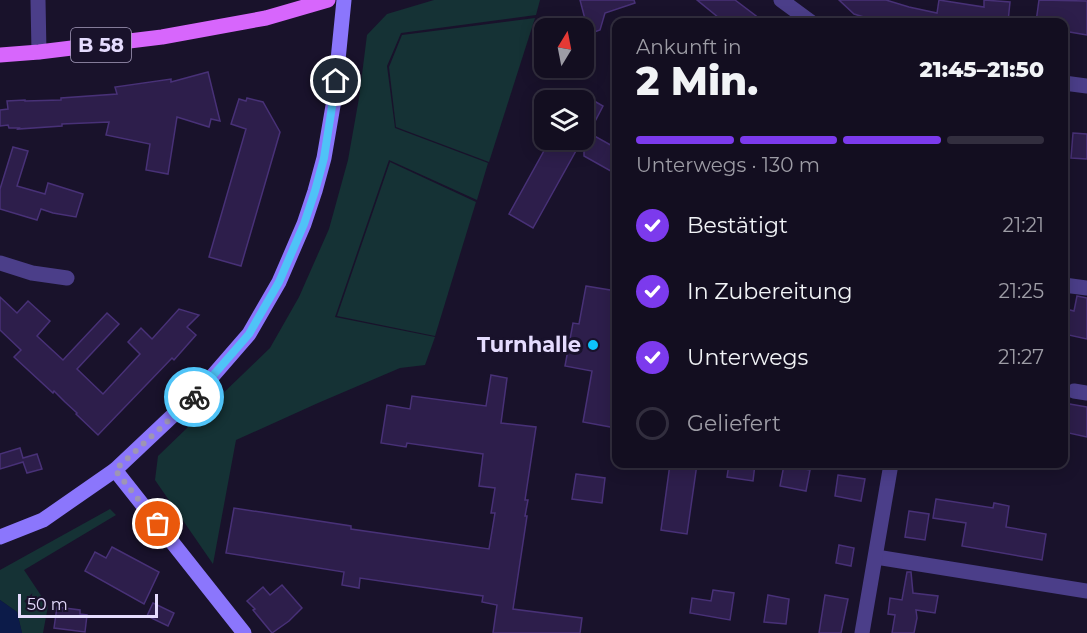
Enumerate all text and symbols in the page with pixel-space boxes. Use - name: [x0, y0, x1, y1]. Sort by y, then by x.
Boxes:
- north arrow: [534, 18, 594, 78]
- map controls: [534, 18, 594, 150]
- road number: B 58: [71, 28, 131, 62]
- text: Ankunft in: [636, 35, 742, 59]
- pin: [310, 55, 361, 106]
- text: 21:45–21:50: [920, 56, 1044, 83]
- text: 2 Min.: [636, 57, 758, 105]
- icon: home: [319, 64, 352, 97]
- button: layers: [534, 90, 594, 150]
- text: Unterwegs · 130 m: [636, 153, 820, 177]
- icon: check: [636, 209, 669, 242]
- text: Bestätigt: [687, 212, 788, 239]
- text: 21:21: [1003, 213, 1044, 237]
- icon: check: [636, 275, 669, 308]
- text: In Zubereitung: [687, 278, 853, 305]
- text: 21:25: [999, 279, 1044, 303]
- place label: Turnhalle: [477, 332, 581, 357]
- marker: Turnhalle: [586, 338, 600, 352]
- icon: check: [636, 341, 669, 374]
- text: Unterwegs: [687, 344, 808, 371]
- text: 21:27: [998, 345, 1044, 369]
- courier: [164, 367, 224, 427]
- icon: bike: [178, 381, 211, 414]
- text: Geliefert: [687, 410, 781, 437]
- pin: [132, 498, 183, 549]
- icon: bag: [141, 507, 174, 540]
- scale bar: [18, 591, 158, 618]
- text: 50 m: [27, 595, 68, 614]

